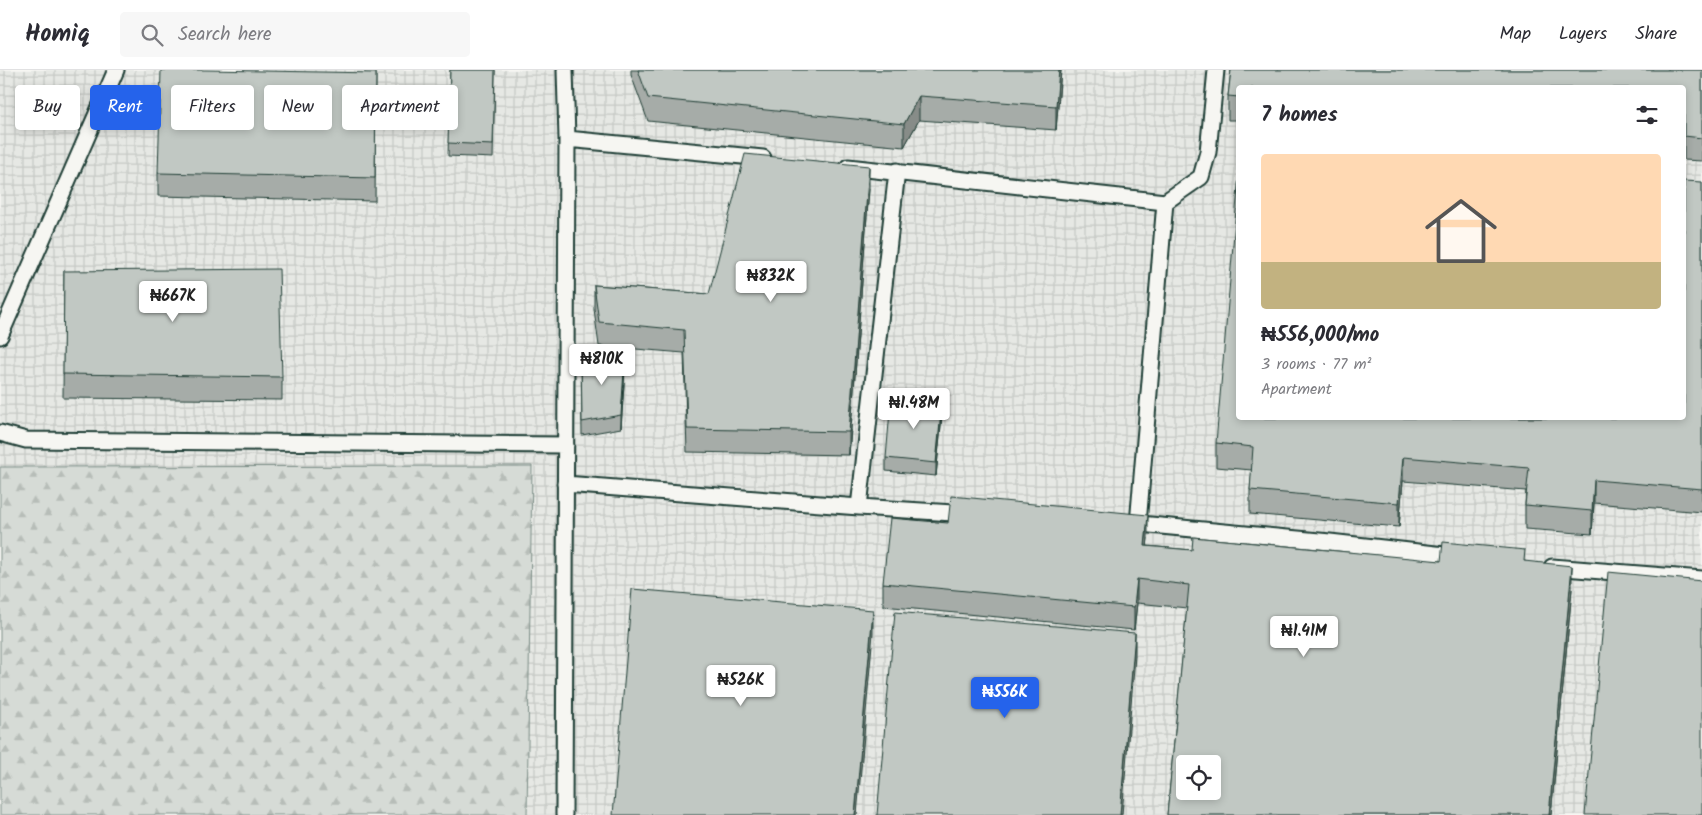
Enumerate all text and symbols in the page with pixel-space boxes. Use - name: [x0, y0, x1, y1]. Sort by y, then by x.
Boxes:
- search box: [120, 12, 470, 57]
- text: Homiq: [25, 15, 90, 54]
- text: Search here: [178, 20, 272, 50]
- text: Map: [1500, 20, 1531, 49]
- text: Layers: [1559, 20, 1607, 49]
- text: Share: [1635, 20, 1677, 49]
- icon: search: [138, 21, 166, 49]
- chip: Buy: [15, 85, 80, 130]
- chip: Rent: [90, 85, 161, 130]
- chip: Filters: [171, 85, 254, 130]
- chip: New: [264, 85, 332, 130]
- chip: Apartment: [342, 85, 458, 130]
- text: 7 homes: [1261, 99, 1338, 132]
- icon: filters: [1633, 101, 1661, 129]
- icon: home: [1416, 186, 1506, 276]
- pin: ₦832K: [736, 260, 806, 303]
- text: ₦832K: [747, 264, 795, 289]
- pin: ₦667K: [138, 280, 208, 323]
- text: ₦667K: [150, 284, 196, 309]
- text: ₦556,000/mo: [1261, 319, 1379, 352]
- pin: ₦810K: [567, 344, 637, 386]
- text: ₦810K: [580, 347, 624, 372]
- text: 3 rooms · 77 m²: [1261, 352, 1371, 377]
- text: Apartment: [1261, 377, 1332, 402]
- pin: ₦1.48M: [873, 388, 955, 430]
- text: ₦1.48M: [889, 391, 939, 416]
- pin: ₦1.41M: [1263, 616, 1345, 658]
- text: ₦1.41M: [1281, 619, 1327, 644]
- pin: ₦526K: [706, 664, 776, 707]
- text: ₦526K: [717, 668, 765, 693]
- pin: ₦556K: [970, 676, 1040, 719]
- text: ₦556K: [982, 680, 1028, 705]
- map controls: [1176, 755, 1221, 800]
- button: locate: [1176, 755, 1221, 800]

